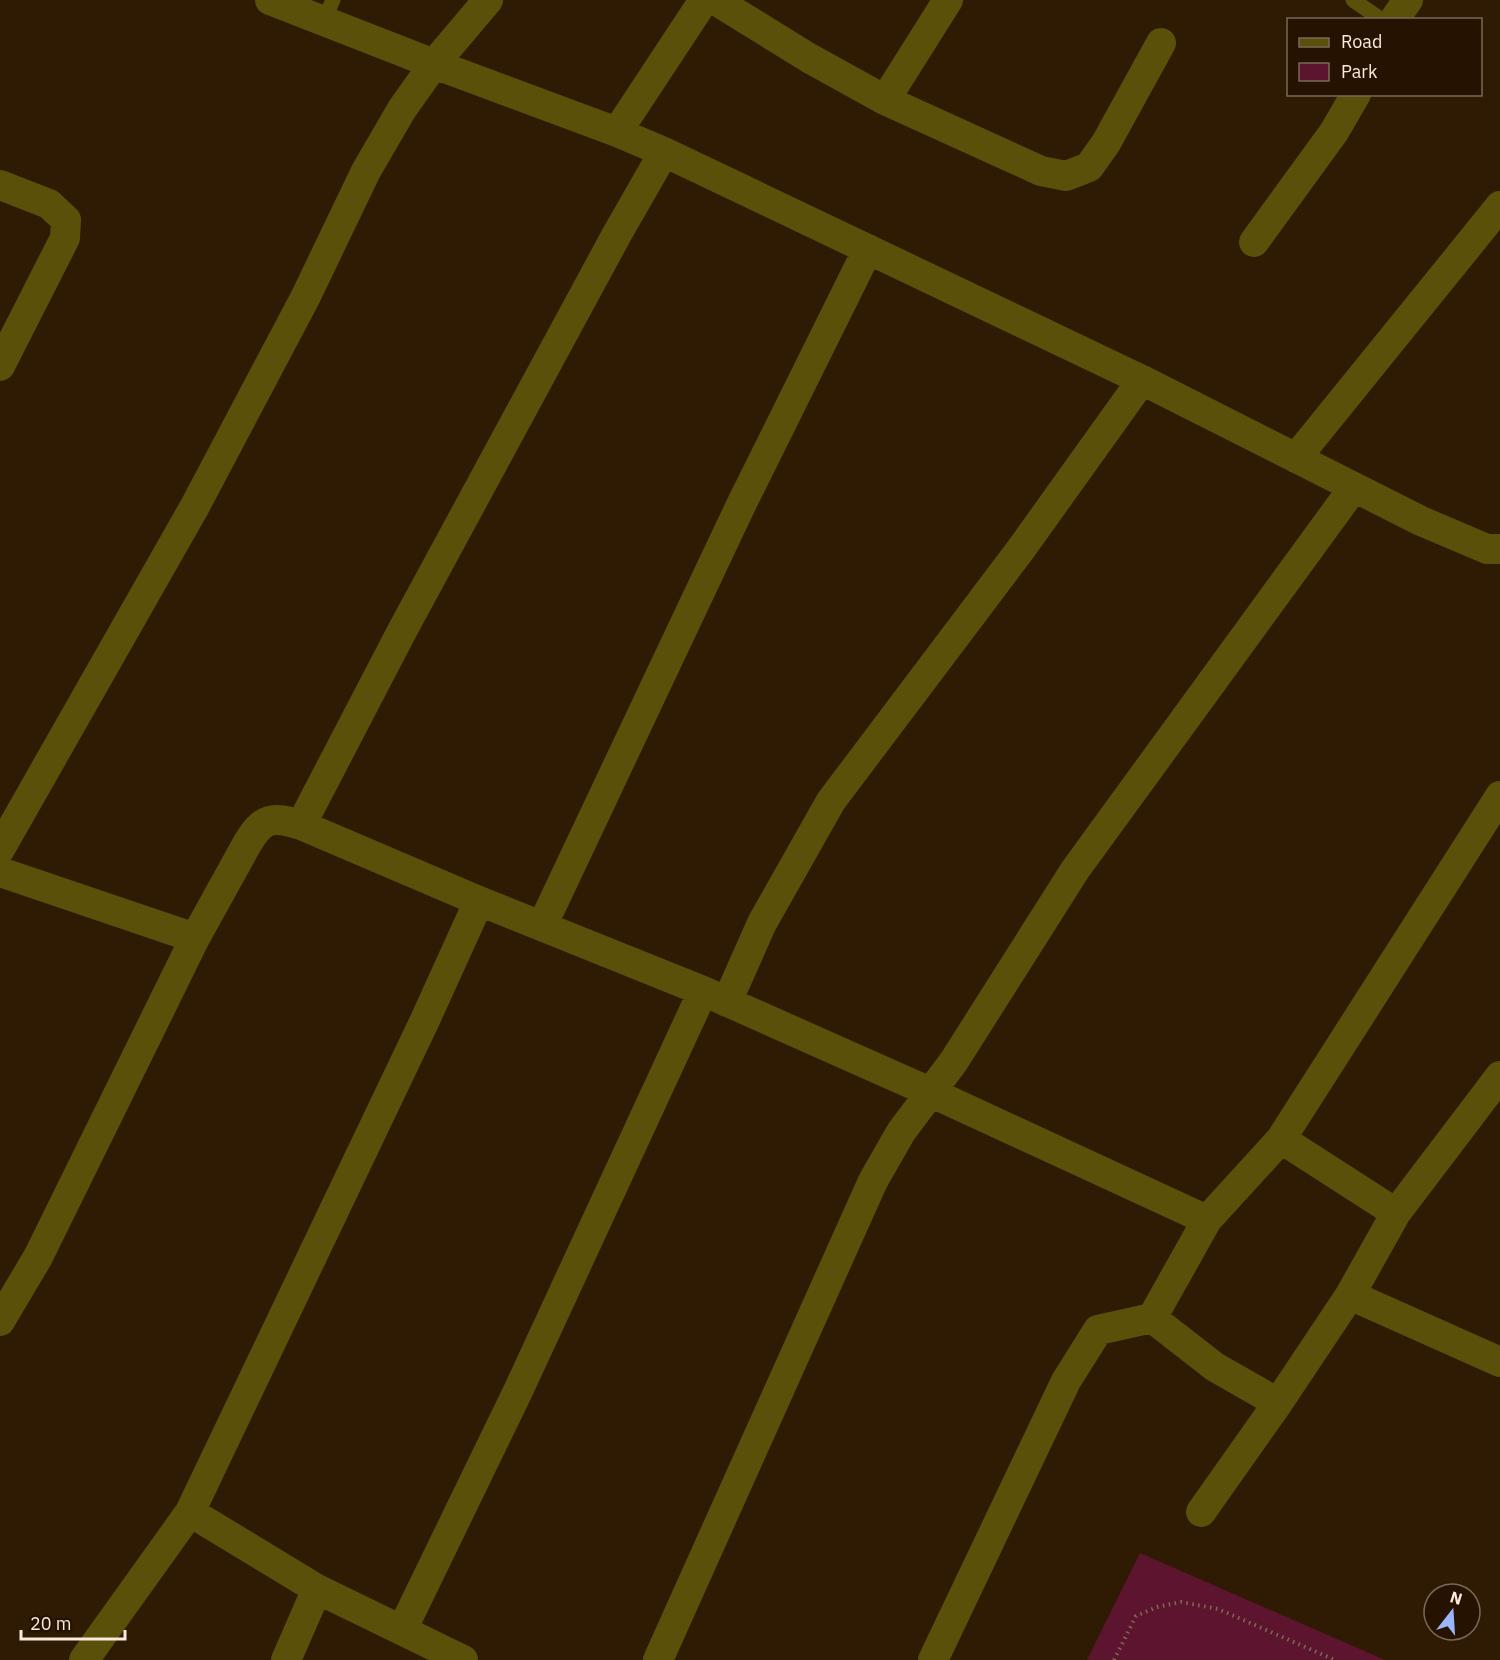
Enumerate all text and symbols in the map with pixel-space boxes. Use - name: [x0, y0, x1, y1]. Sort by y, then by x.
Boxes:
- legend: [1287, 18, 1482, 96]
- text: Road: [1341, 30, 1382, 53]
- text: Park: [1341, 60, 1378, 83]
- north arrow: [1422, 1582, 1482, 1642]
- text: N: [1448, 1586, 1465, 1609]
- scale bar: [21, 1603, 124, 1641]
- text: 20 m: [30, 1612, 72, 1635]

